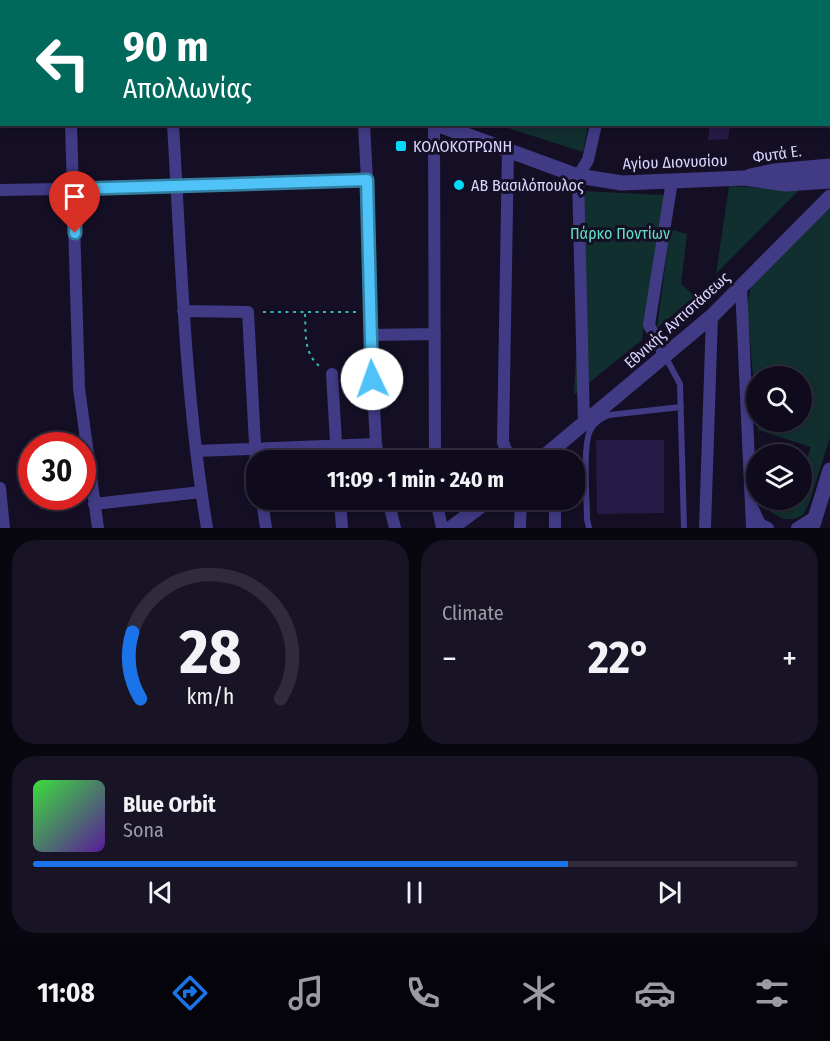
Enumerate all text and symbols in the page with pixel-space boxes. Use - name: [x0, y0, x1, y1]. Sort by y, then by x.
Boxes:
- text: 90 m: [123, 22, 208, 72]
- icon: left: [24, 24, 102, 102]
- text: Απολλωνίας: [123, 73, 252, 105]
- place label: ΚΟΛΟΚΟΤΡΩΝΗ: [413, 137, 512, 156]
- marker: ΚΟΛΟΚΟΤΡΩΝΗ: [394, 139, 408, 153]
- street label: Φυτά Ε.: [751, 141, 803, 167]
- street label: Αγίου Διονυσίου: [622, 151, 728, 173]
- pin: [49, 171, 100, 233]
- place label: ΑΒ Βασιλόπουλος: [471, 176, 584, 195]
- marker: ΑΒ Βασιλόπουλος: [452, 178, 466, 192]
- icon: arrive: [58, 180, 91, 213]
- park label: Πάρκο Ποντίων: [570, 224, 670, 243]
- street label: Εθνικής Αντιστάσεως: [620, 268, 734, 372]
- position arrow: [340, 347, 404, 411]
- map controls: [746, 366, 812, 510]
- button: search: [746, 366, 812, 432]
- speed limit sign: 30: [18, 432, 96, 510]
- button: layers: [746, 444, 812, 510]
- text: 11:09 · 1 min · 240 m: [327, 466, 504, 493]
- text: Climate: [442, 601, 504, 625]
- text: 28: [179, 615, 241, 690]
- text: 22°: [588, 631, 651, 685]
- text: −: [442, 639, 457, 679]
- text: +: [782, 639, 797, 679]
- text: km/h: [187, 684, 234, 710]
- text: Blue Orbit: [123, 791, 216, 818]
- text: Sona: [123, 818, 164, 842]
- icon: previous: [144, 876, 177, 909]
- icon: pause: [398, 876, 431, 909]
- icon: next: [653, 876, 686, 909]
- icon: directions: [169, 972, 211, 1014]
- icon: music: [285, 972, 327, 1014]
- icon: phone: [402, 972, 444, 1014]
- icon: climate: [518, 972, 560, 1014]
- icon: car: [634, 972, 676, 1014]
- icon: filters: [751, 972, 793, 1014]
- text: 11:08: [37, 977, 95, 1009]

